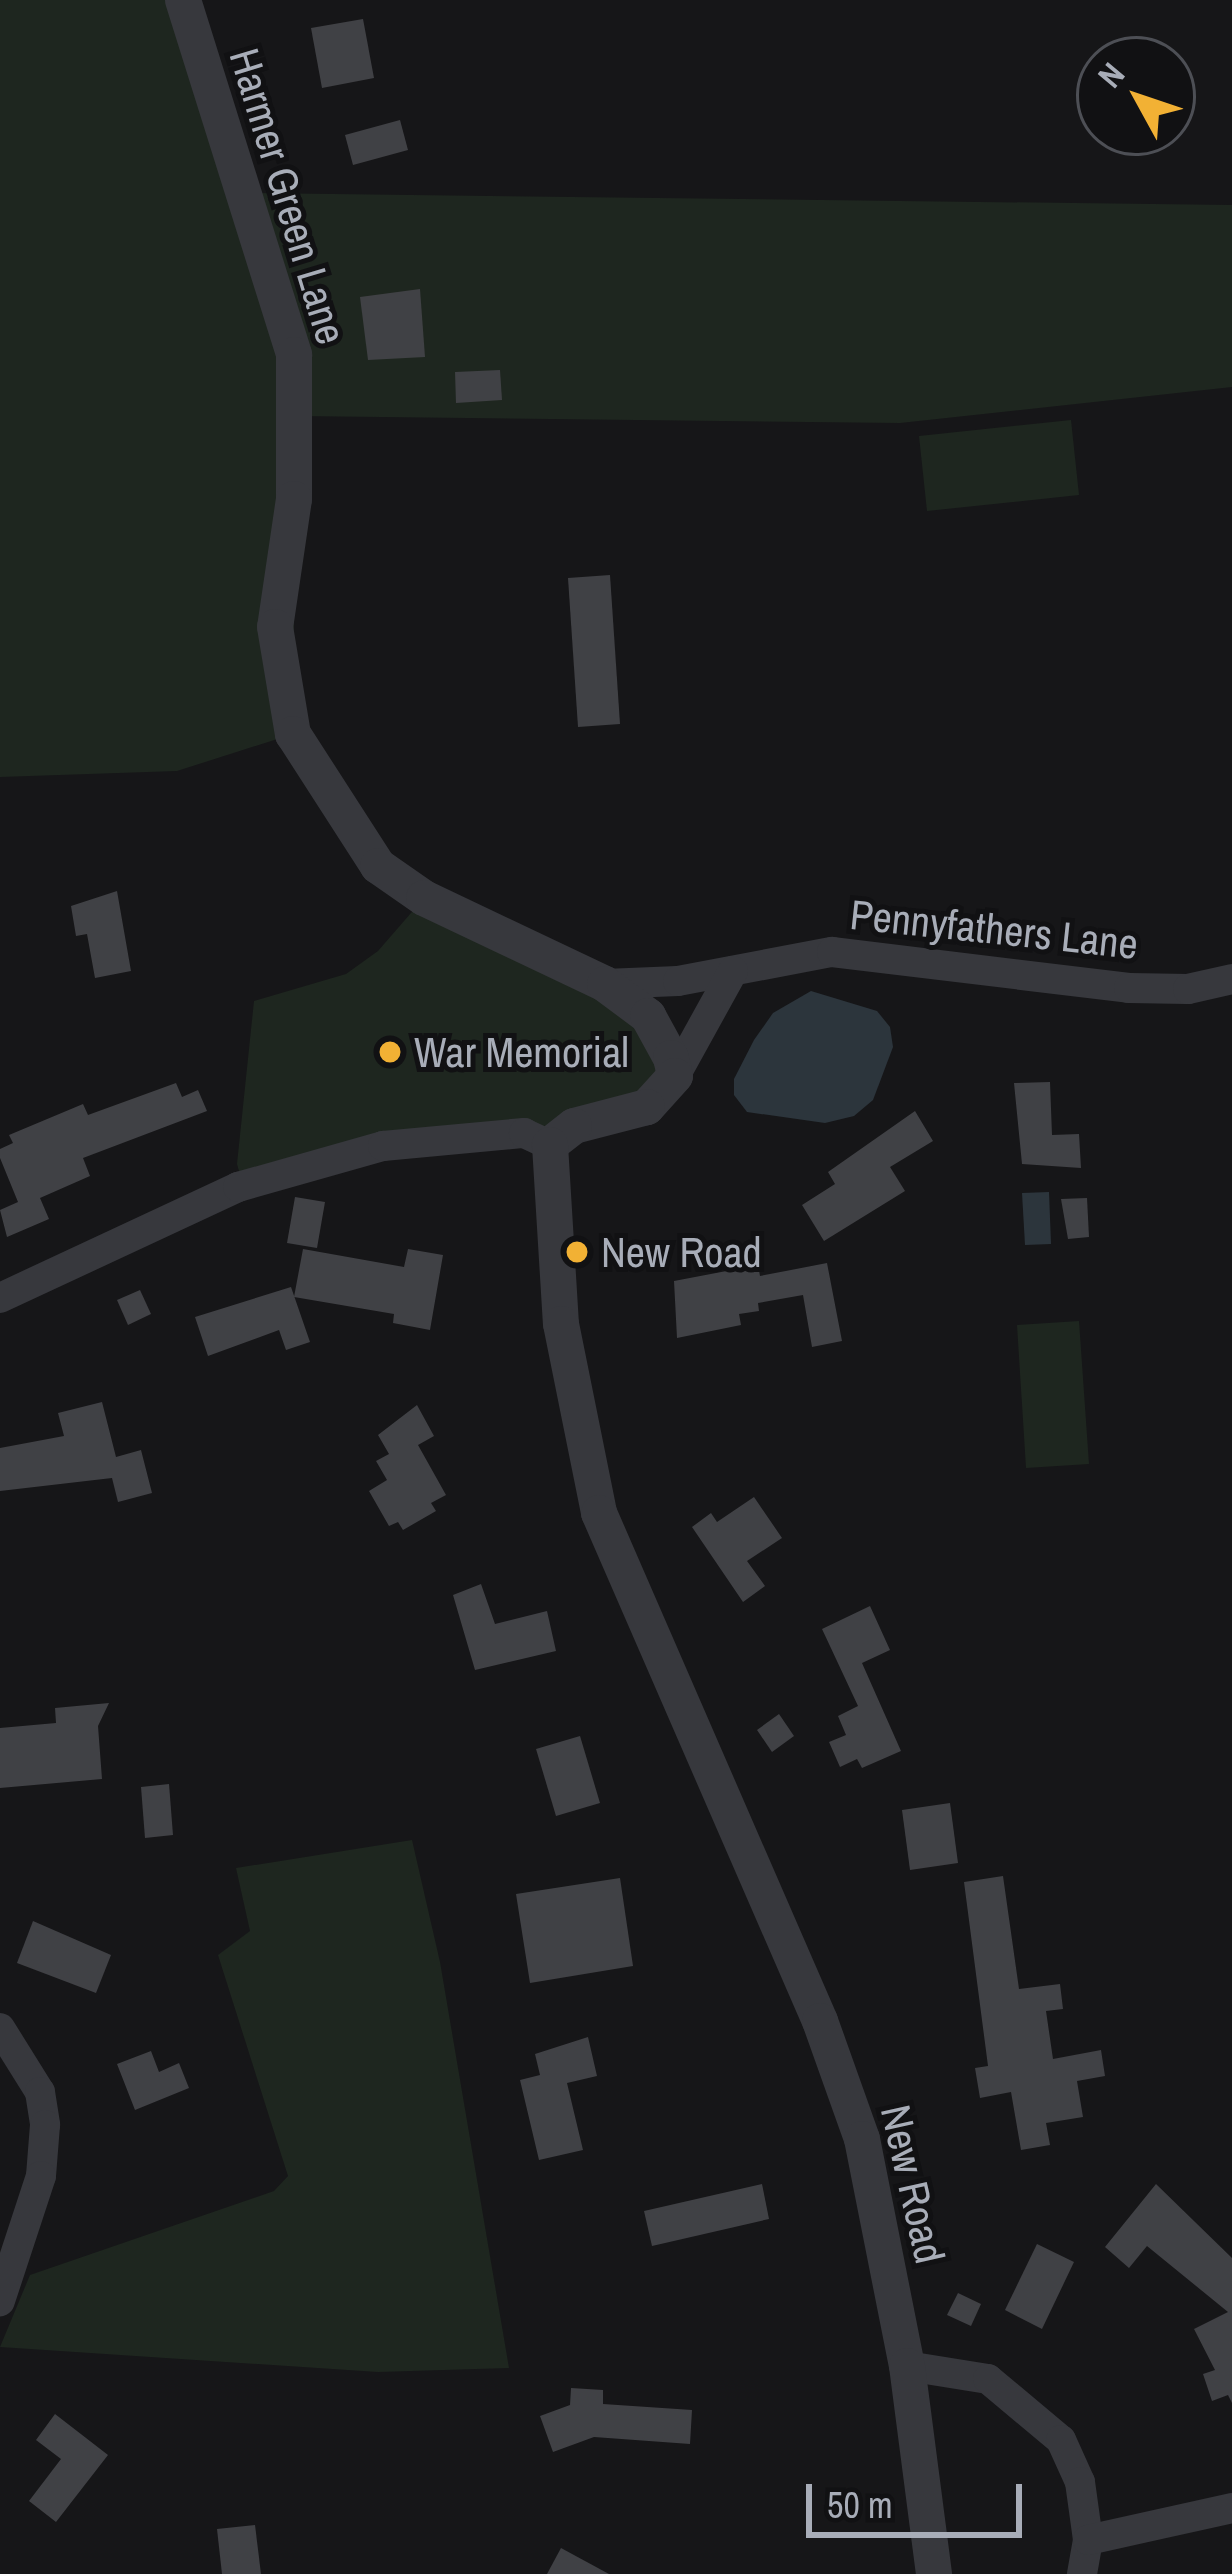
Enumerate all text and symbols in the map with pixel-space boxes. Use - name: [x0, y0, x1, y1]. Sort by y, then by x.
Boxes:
- north arrow: [1076, 36, 1196, 156]
- street label: Harmer Green Lane: [219, 42, 357, 350]
- text: N: [1088, 53, 1134, 96]
- street label: Pennyfathers Lane: [848, 889, 1140, 969]
- place label: War Memorial: [414, 1027, 629, 1077]
- marker: War Memorial: [377, 1039, 403, 1065]
- place label: New Road: [601, 1227, 762, 1277]
- marker: New Road: [564, 1239, 590, 1265]
- street label: New Road: [870, 2100, 956, 2268]
- scale bar: [812, 2460, 1028, 2534]
- text: 50 m: [827, 2481, 893, 2529]

